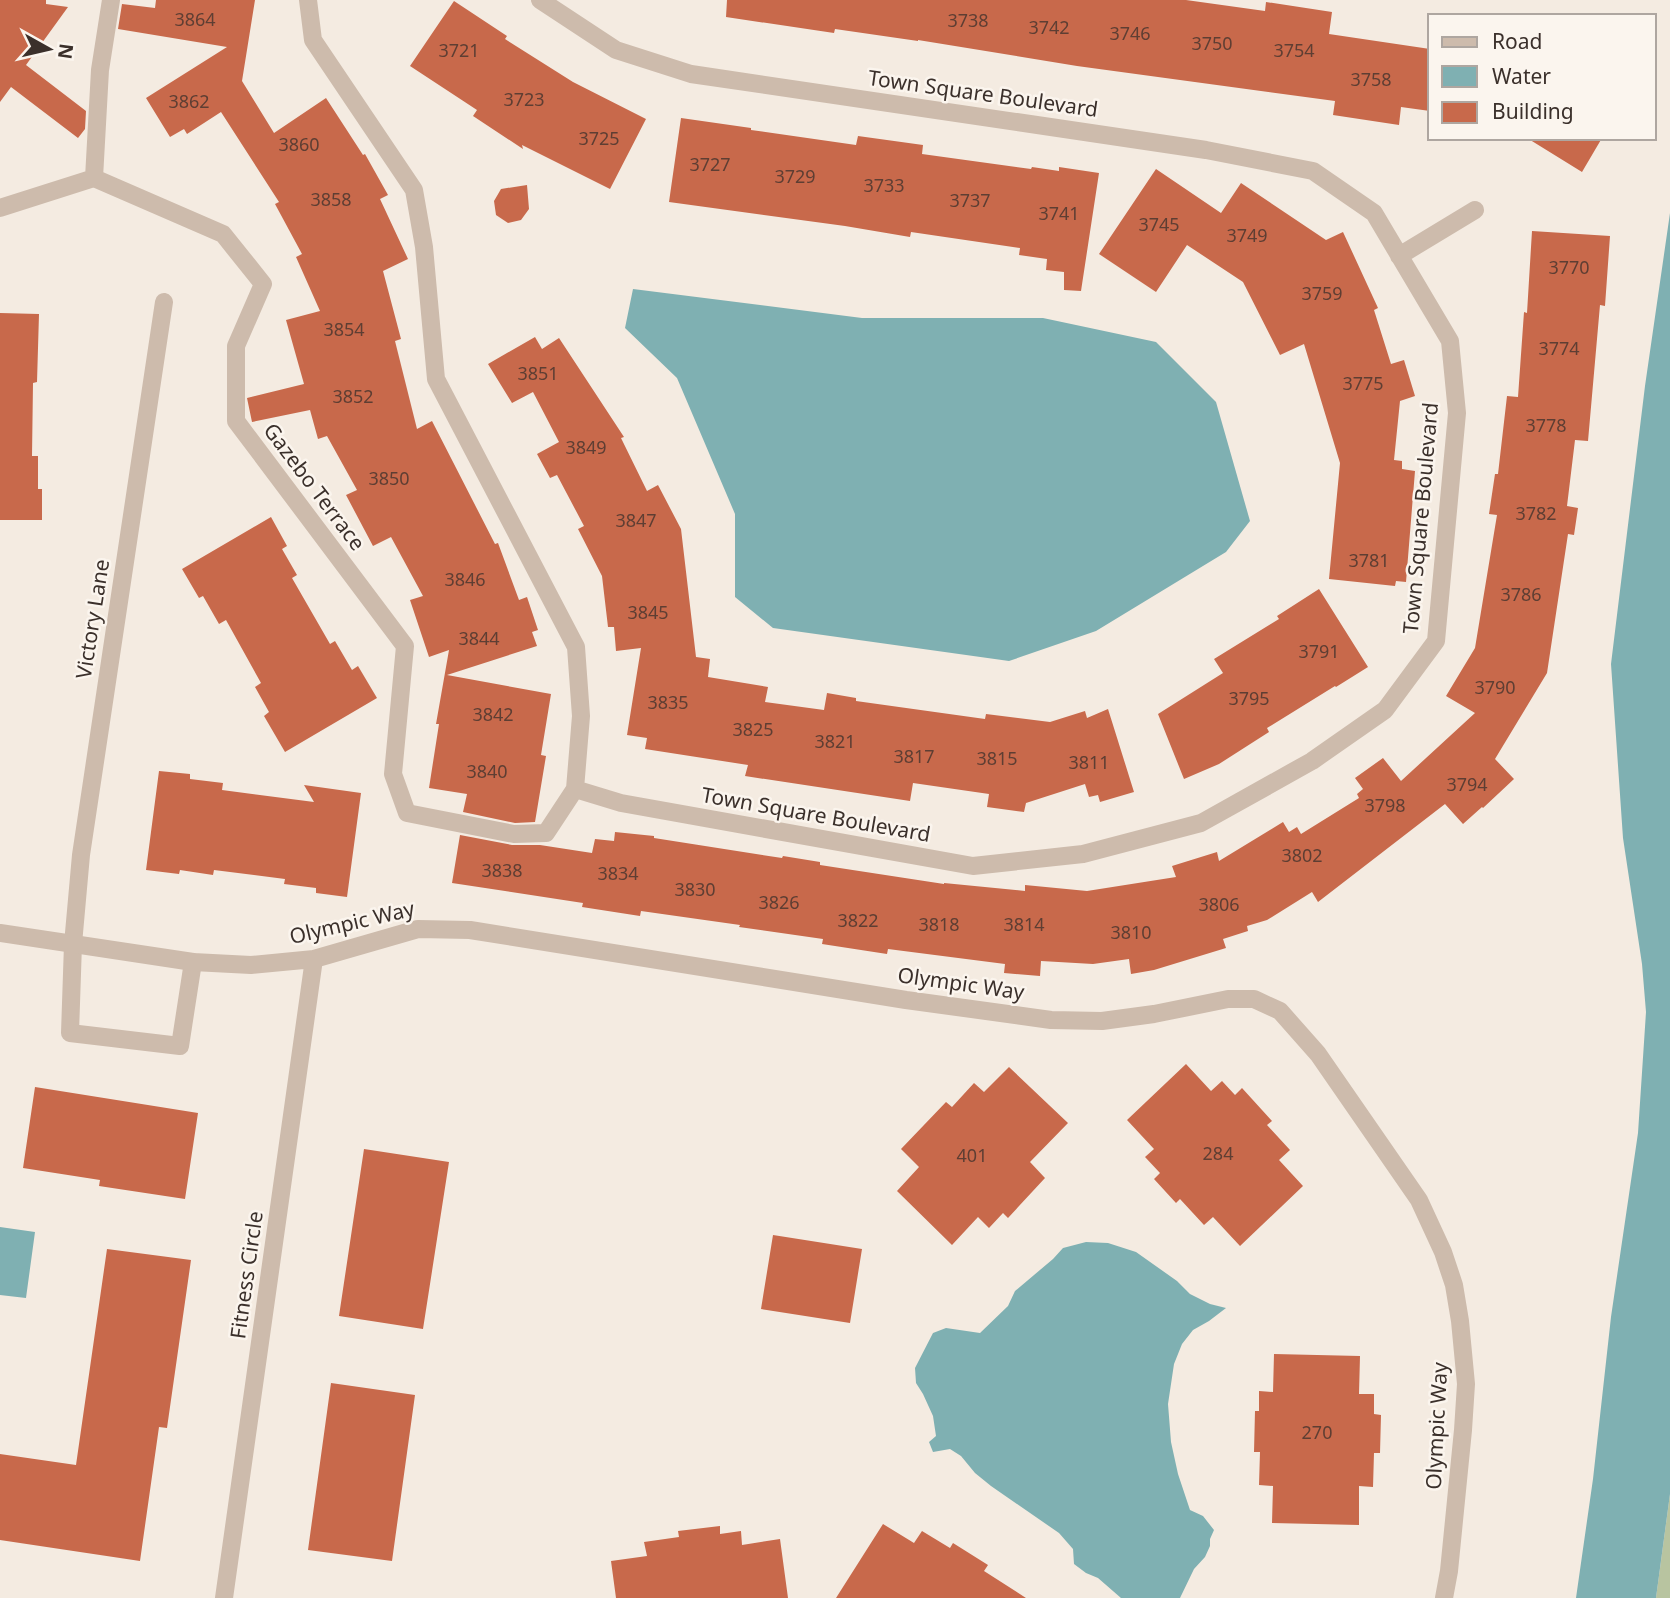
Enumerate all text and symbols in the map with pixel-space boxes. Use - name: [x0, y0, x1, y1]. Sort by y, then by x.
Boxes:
- house number: 3864: [174, 7, 216, 31]
- house number: 3738: [947, 8, 989, 32]
- north arrow: [14, 14, 84, 84]
- legend: [1428, 14, 1656, 140]
- house number: 3742: [1028, 15, 1070, 39]
- house number: 3746: [1109, 21, 1151, 45]
- text: Road: [1492, 27, 1542, 55]
- house number: 3750: [1191, 31, 1233, 55]
- house number: 3721: [438, 38, 480, 62]
- house number: 3754: [1273, 38, 1315, 62]
- text: N: [52, 42, 80, 61]
- text: Water: [1492, 62, 1551, 90]
- street label: Town Square Boulevard: [866, 63, 1100, 123]
- house number: 3758: [1350, 67, 1392, 91]
- house number: 3723: [503, 87, 545, 111]
- house number: 3862: [168, 89, 210, 113]
- text: Building: [1492, 97, 1574, 125]
- house number: 3725: [578, 126, 620, 150]
- house number: 3860: [278, 132, 320, 156]
- house number: 3727: [689, 152, 731, 176]
- house number: 3729: [774, 164, 816, 188]
- house number: 3733: [863, 173, 905, 197]
- house number: 3858: [310, 187, 352, 211]
- house number: 3737: [949, 188, 991, 212]
- house number: 3741: [1038, 201, 1080, 225]
- house number: 3745: [1138, 212, 1180, 236]
- house number: 3749: [1226, 223, 1268, 247]
- house number: 3770: [1548, 255, 1590, 279]
- house number: 3759: [1301, 281, 1343, 305]
- house number: 3854: [323, 317, 365, 341]
- house number: 3774: [1538, 336, 1580, 360]
- house number: 3851: [517, 361, 559, 385]
- house number: 3775: [1342, 371, 1384, 395]
- house number: 3852: [332, 384, 374, 408]
- street label: Town Square Boulevard: [1396, 401, 1444, 635]
- house number: 3778: [1525, 413, 1567, 437]
- street label: Gazebo Terrace: [258, 417, 372, 556]
- house number: 3849: [565, 435, 607, 459]
- house number: 3850: [368, 466, 410, 490]
- house number: 3782: [1515, 501, 1557, 525]
- house number: 3847: [615, 508, 657, 532]
- house number: 3781: [1348, 548, 1390, 572]
- street label: Victory Lane: [69, 557, 115, 681]
- house number: 3846: [444, 567, 486, 591]
- house number: 3786: [1500, 582, 1542, 606]
- house number: 3845: [627, 600, 669, 624]
- house number: 3844: [458, 626, 500, 650]
- house number: 3791: [1298, 639, 1340, 663]
- house number: 3790: [1474, 675, 1516, 699]
- house number: 3795: [1228, 686, 1270, 710]
- house number: 3835: [647, 690, 689, 714]
- house number: 3842: [472, 702, 514, 726]
- house number: 3825: [732, 717, 774, 741]
- house number: 3821: [814, 729, 856, 753]
- house number: 3817: [893, 744, 935, 768]
- house number: 3815: [976, 746, 1018, 770]
- house number: 3811: [1068, 750, 1110, 774]
- house number: 3840: [466, 759, 508, 783]
- house number: 3794: [1446, 772, 1488, 796]
- street label: Town Square Boulevard: [700, 780, 933, 848]
- house number: 3798: [1364, 793, 1406, 817]
- house number: 3802: [1281, 843, 1323, 867]
- house number: 3838: [481, 858, 523, 882]
- house number: 3834: [597, 861, 639, 885]
- house number: 3830: [674, 877, 716, 901]
- house number: 3826: [758, 890, 800, 914]
- house number: 3806: [1198, 892, 1240, 916]
- street label: Olympic Way: [286, 894, 417, 950]
- house number: 3822: [837, 908, 879, 932]
- house number: 3818: [918, 912, 960, 936]
- house number: 3814: [1003, 912, 1045, 936]
- house number: 3810: [1110, 920, 1152, 944]
- street label: Olympic Way: [896, 960, 1027, 1006]
- house number: 284: [1203, 1141, 1233, 1165]
- house number: 401: [957, 1143, 987, 1167]
- street label: Fitness Circle: [223, 1209, 269, 1340]
- street label: Olympic Way: [1419, 1361, 1453, 1490]
- house number: 270: [1302, 1420, 1332, 1444]

